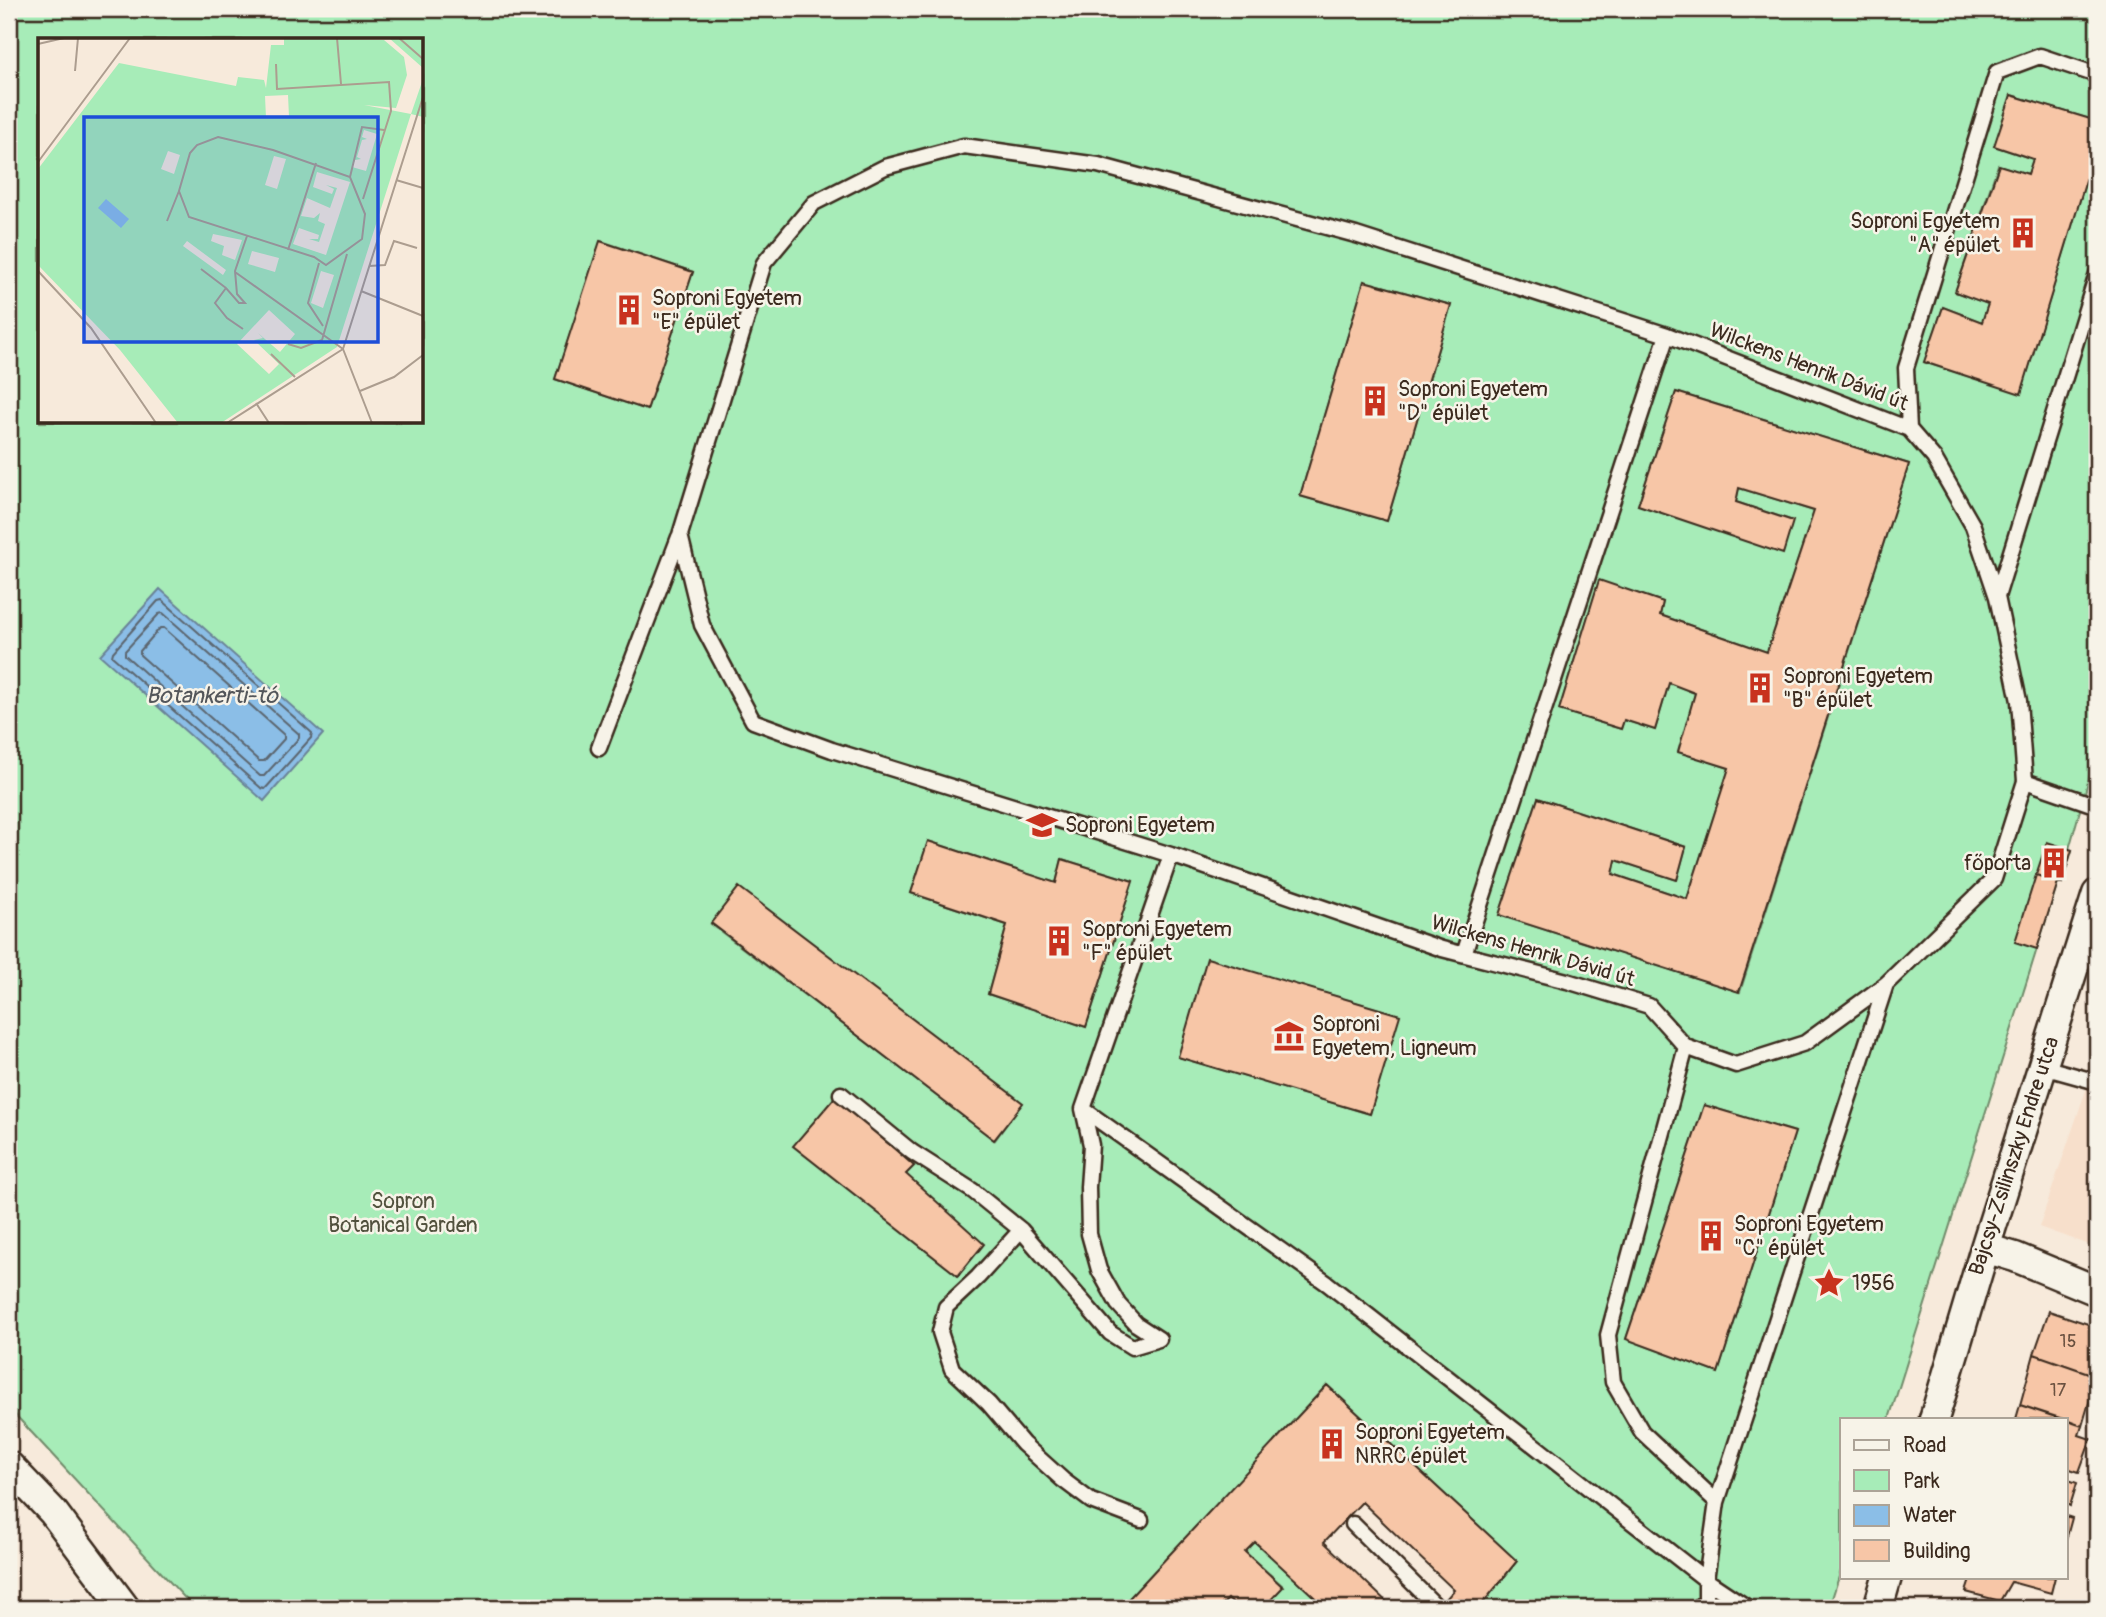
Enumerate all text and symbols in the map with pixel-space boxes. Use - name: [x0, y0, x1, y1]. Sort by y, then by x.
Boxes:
- inset map: [38, 38, 424, 424]
- place label: Soproni Egyetem "A" épület: [1850, 208, 2001, 259]
- building icon: Soproni Egyetem "A" épület: [2006, 216, 2040, 250]
- place label: Soproni Egyetem "E" épület: [652, 285, 802, 336]
- building icon: Soproni Egyetem "E" épület: [612, 293, 646, 327]
- street label: Wilckens Henrik Dávid út: [1706, 317, 1913, 418]
- place label: Soproni Egyetem "D" épület: [1398, 376, 1548, 427]
- building icon: Soproni Egyetem "D" épület: [1358, 384, 1392, 418]
- place label: Soproni Egyetem "B" épület: [1783, 663, 1933, 714]
- building icon: Soproni Egyetem "B" épület: [1743, 671, 1777, 705]
- water label: Botankerti-tó: [146, 681, 279, 710]
- school or university icon: Soproni Egyetem: [1025, 808, 1059, 842]
- place label: Soproni Egyetem: [1065, 812, 1215, 839]
- building icon: főporta: [2037, 846, 2071, 880]
- place label: főporta: [1964, 850, 2031, 877]
- street label: Wilckens Henrik Dávid út: [1428, 909, 1638, 993]
- place label: Soproni Egyetem "F" épület: [1082, 916, 1232, 967]
- building icon: Soproni Egyetem "F" épület: [1042, 924, 1076, 958]
- place label: Soproni Egyetem, Ligneum: [1312, 1011, 1477, 1062]
- museum icon: Soproni Egyetem, Ligneum: [1272, 1019, 1306, 1053]
- street label: Bajcsy-Zsilinszky Endre utca: [1963, 1033, 2065, 1279]
- park label: Sopron Botanical Garden: [328, 1188, 478, 1239]
- place label: Soproni Egyetem "C" épület: [1734, 1211, 1884, 1262]
- building icon: Soproni Egyetem "C" épület: [1694, 1219, 1728, 1253]
- place icon: 1956: [1812, 1266, 1846, 1300]
- place label: 1956: [1852, 1270, 1895, 1297]
- house number: 15: [2060, 1330, 2076, 1353]
- house number: 17: [2050, 1379, 2067, 1402]
- legend: [1840, 1418, 2068, 1578]
- place label: Soproni Egyetem NRRC épület: [1355, 1419, 1505, 1470]
- building icon: Soproni Egyetem NRRC épület: [1315, 1427, 1349, 1461]
- text: Road: [1903, 1432, 1947, 1459]
- text: Park: [1903, 1468, 1940, 1495]
- text: Water: [1903, 1502, 1957, 1529]
- text: Building: [1903, 1538, 1970, 1565]

